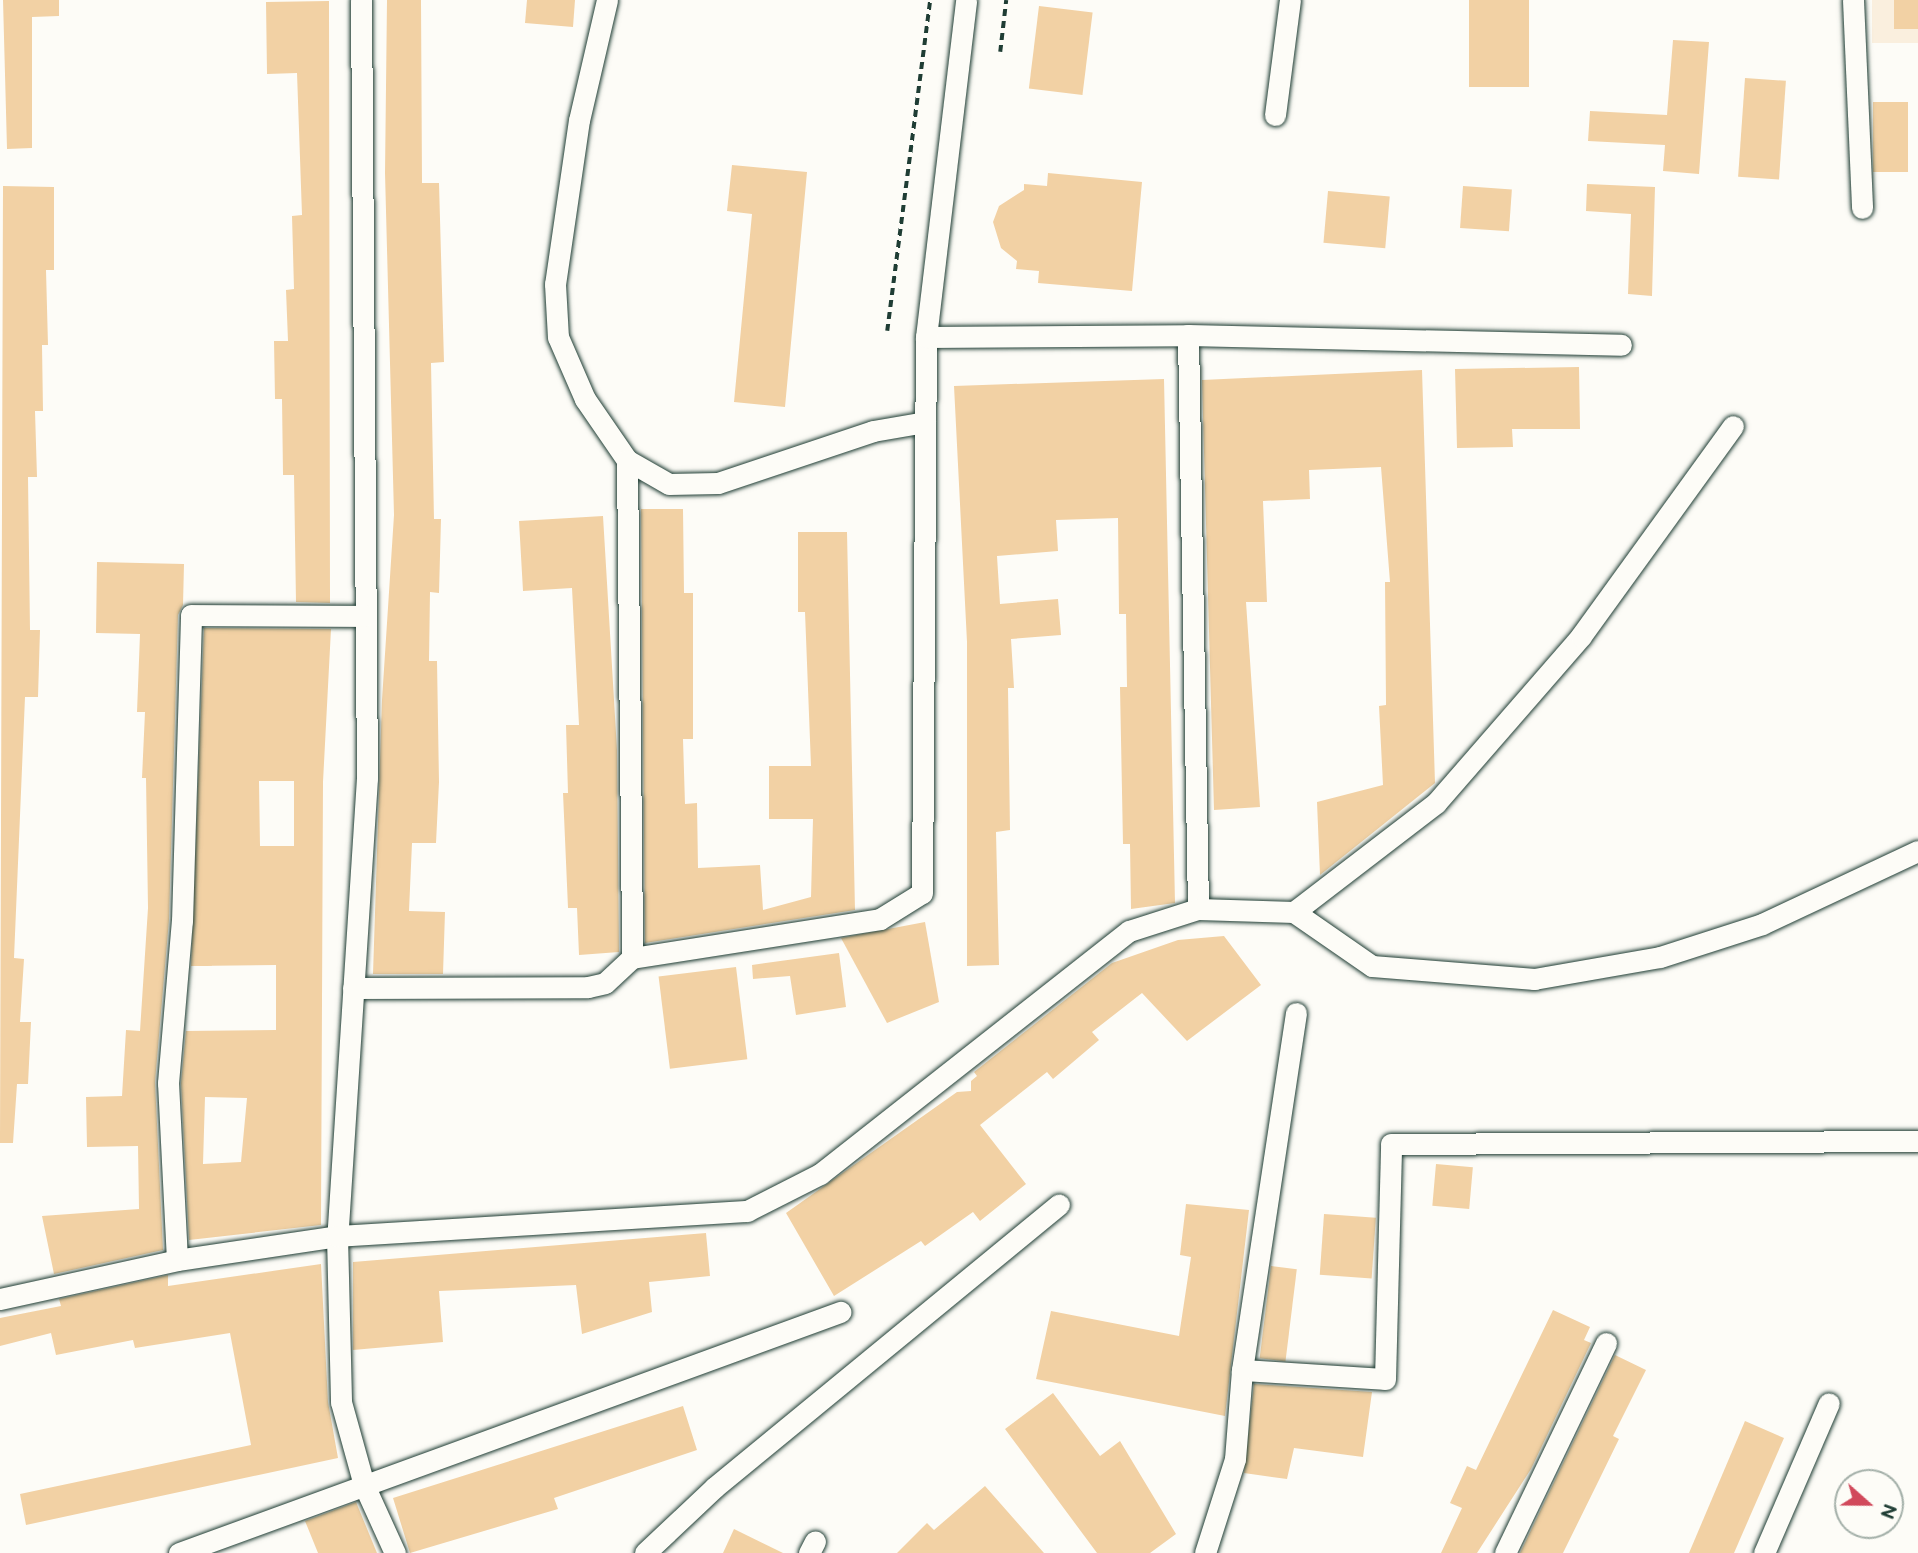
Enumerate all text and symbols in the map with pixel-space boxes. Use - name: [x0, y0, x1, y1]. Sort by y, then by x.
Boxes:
- north arrow: [1834, 1469, 1904, 1539]
- text: N: [1874, 1500, 1901, 1522]

